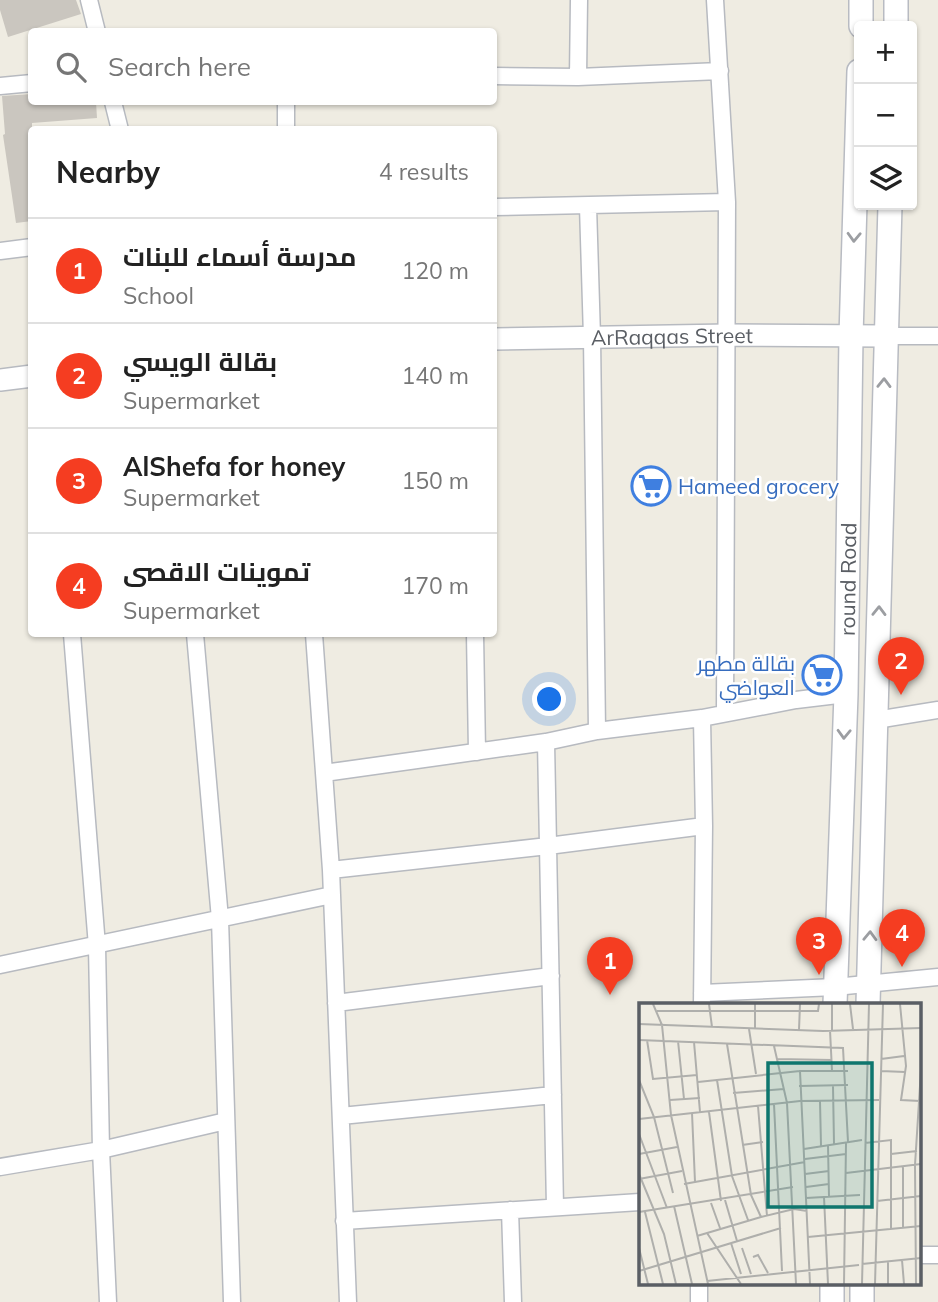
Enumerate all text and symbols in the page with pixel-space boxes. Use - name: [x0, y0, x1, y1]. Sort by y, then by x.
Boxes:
- map controls: [854, 21, 917, 210]
- button: +: [854, 21, 917, 84]
- search box: [28, 28, 497, 105]
- icon: search: [52, 48, 90, 86]
- text: Search here: [108, 50, 251, 83]
- button: −: [854, 84, 917, 147]
- button: layers: [854, 147, 917, 210]
- text: Nearby: [56, 153, 160, 191]
- text: 4 results: [379, 157, 469, 186]
- one-way arrow: [847, 232, 862, 243]
- text: مدرسة أسماء للبنات: [123, 240, 356, 273]
- text: 1: [72, 256, 86, 285]
- text: 120 m: [401, 256, 469, 285]
- text: School: [123, 281, 194, 310]
- street label: ArRaqqas Street: [591, 322, 753, 350]
- text: بقالة الويسي: [123, 345, 277, 378]
- text: 2: [72, 361, 86, 390]
- text: 140 m: [401, 361, 469, 390]
- one-way arrow: [876, 378, 892, 388]
- text: Supermarket: [123, 386, 260, 415]
- text: AlShefa for honey: [123, 450, 345, 483]
- supermarket icon: Hameed grocery: [630, 465, 672, 507]
- text: 3: [72, 466, 86, 495]
- text: 150 m: [401, 466, 469, 495]
- place label: Hameed grocery: [678, 473, 839, 499]
- text: Supermarket: [123, 483, 260, 512]
- street label: round Road: [834, 522, 861, 636]
- text: تموينات الاقصى: [123, 555, 310, 588]
- text: 4: [72, 571, 86, 600]
- text: 170 m: [401, 571, 469, 600]
- text: Supermarket: [123, 596, 260, 625]
- one-way arrow: [871, 605, 887, 616]
- pin: 2: [878, 637, 924, 695]
- place label: بقالة مطهر العواضي: [696, 650, 795, 703]
- supermarket icon: بقالة مطهر العواضي: [801, 654, 843, 696]
- your location: [532, 682, 566, 716]
- one-way arrow: [837, 729, 852, 740]
- pin: 4: [879, 909, 925, 967]
- pin: 3: [796, 917, 842, 975]
- one-way arrow: [862, 931, 878, 941]
- pin: 1: [587, 937, 633, 995]
- inset map: [639, 1003, 920, 1284]

